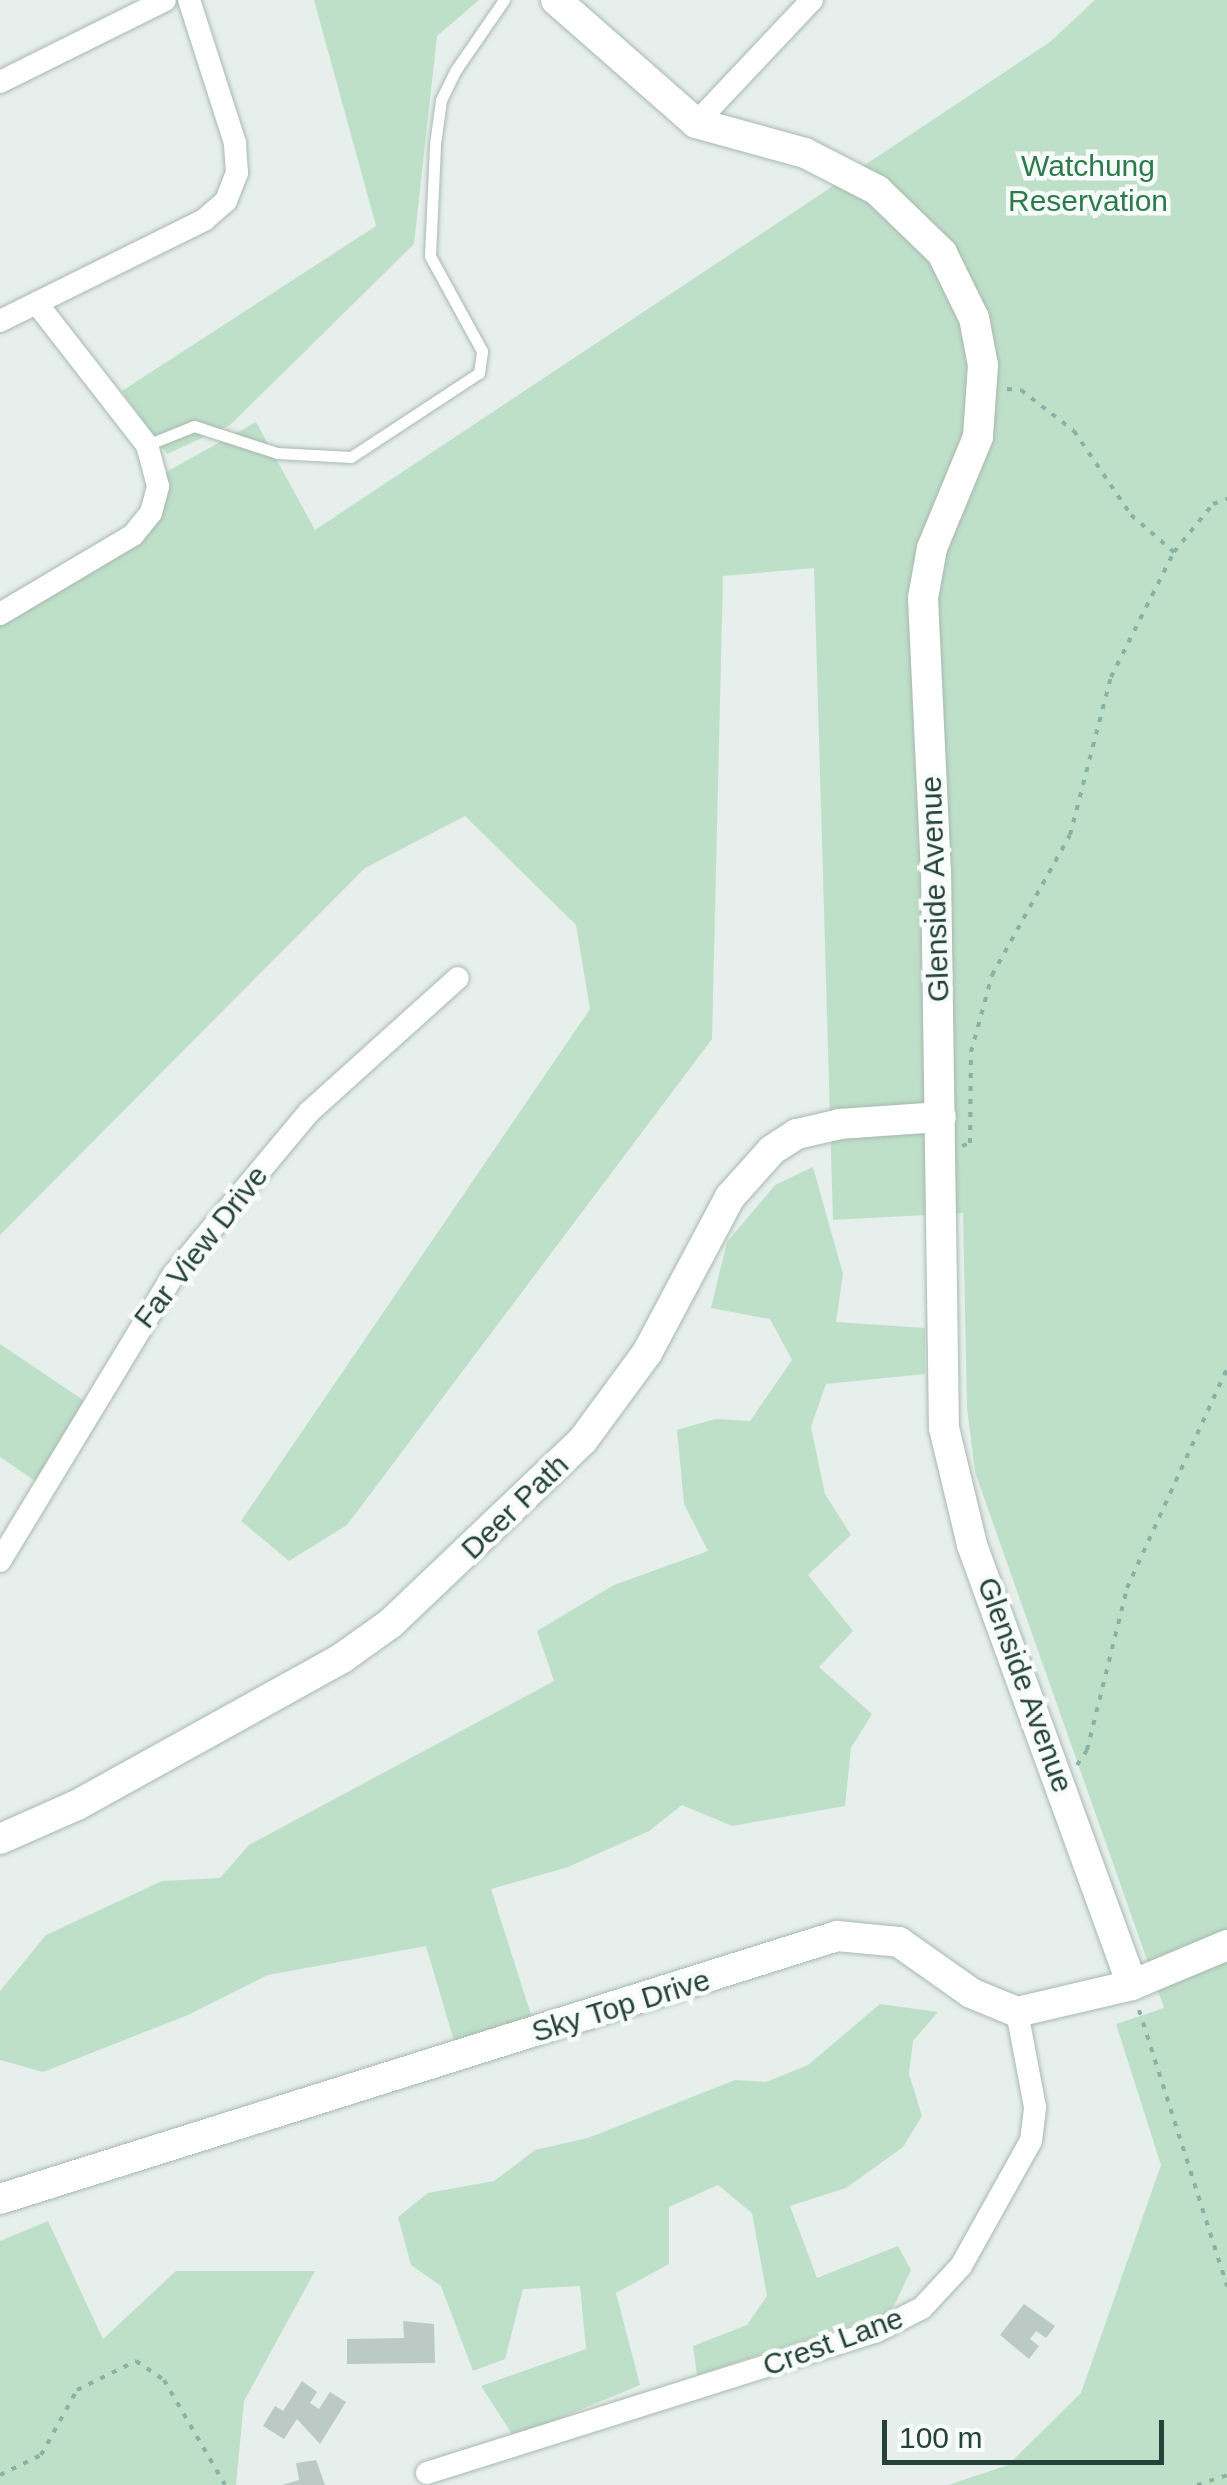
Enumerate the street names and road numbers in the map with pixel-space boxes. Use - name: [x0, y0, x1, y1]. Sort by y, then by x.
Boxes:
- street label: Glenside Avenue: [913, 774, 957, 1004]
- street label: Far View Drive: [126, 1159, 276, 1335]
- street label: Deer Path: [454, 1447, 576, 1567]
- street label: Glenside Avenue: [969, 1572, 1081, 1798]
- street label: Sky Top Drive: [527, 1962, 715, 2050]
- street label: Crest Lane: [758, 2300, 908, 2384]

